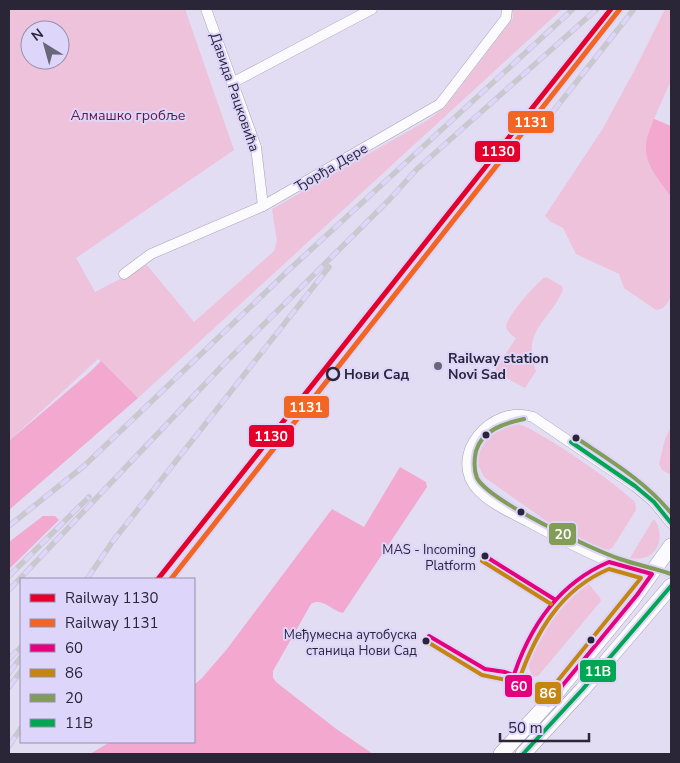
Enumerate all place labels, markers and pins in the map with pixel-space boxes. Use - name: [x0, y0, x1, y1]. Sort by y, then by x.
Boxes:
- place label: Railway station Novi Sad: [448, 349, 549, 384]
- marker: Railway station Novi Sad: [432, 360, 444, 372]
- place label: Нови Сад: [344, 365, 409, 384]
- marker: Нови Сад: [326, 367, 340, 381]
- unlabelled marker: [481, 430, 491, 440]
- unlabelled marker: [571, 433, 581, 443]
- unlabelled marker: [516, 507, 526, 517]
- place label: MAS - Incoming Platform: [382, 541, 476, 575]
- marker: MAS - Incoming Platform: [480, 551, 490, 561]
- place label: Међумесна аутобуска станица Нови Сад: [284, 626, 417, 660]
- unlabelled marker: [586, 635, 596, 645]
- marker: Међумесна аутобуска станица Нови Сад: [421, 636, 431, 646]

